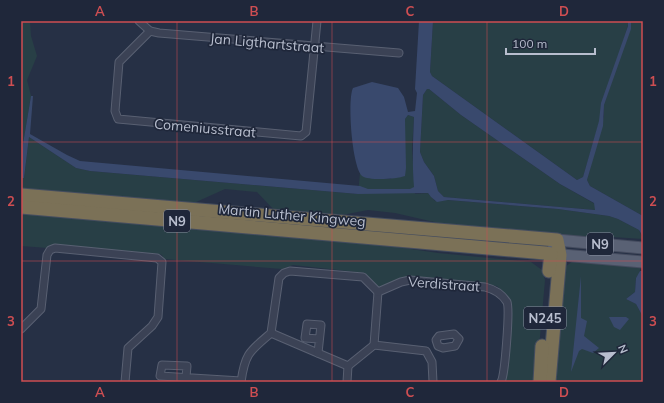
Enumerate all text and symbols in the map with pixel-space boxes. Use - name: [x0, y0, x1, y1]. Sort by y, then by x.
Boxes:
- text: A: [95, 3, 105, 19]
- text: B: [250, 3, 259, 19]
- text: C: [406, 3, 415, 19]
- text: D: [559, 3, 569, 19]
- street label: Jan Ligthartstraat: [209, 29, 325, 57]
- scale bar: [506, 30, 595, 56]
- text: 100 m: [512, 36, 547, 51]
- text: 1: [7, 73, 15, 89]
- text: 1: [649, 73, 657, 89]
- street label: Comeniusstraat: [153, 115, 257, 141]
- text: 2: [7, 193, 15, 209]
- text: 2: [649, 193, 657, 209]
- street label: Martin Luther Kingweg: [218, 200, 366, 230]
- road number: N9: [164, 210, 190, 232]
- road number: N9: [587, 233, 613, 255]
- street label: Verdistraat: [408, 273, 481, 295]
- road number: N245: [524, 307, 566, 329]
- text: 3: [7, 313, 15, 329]
- text: 3: [649, 313, 657, 329]
- north arrow: [594, 333, 634, 373]
- text: N: [615, 342, 631, 356]
- text: A: [95, 384, 105, 400]
- text: B: [250, 384, 259, 400]
- text: C: [406, 384, 415, 400]
- text: D: [559, 384, 569, 400]

